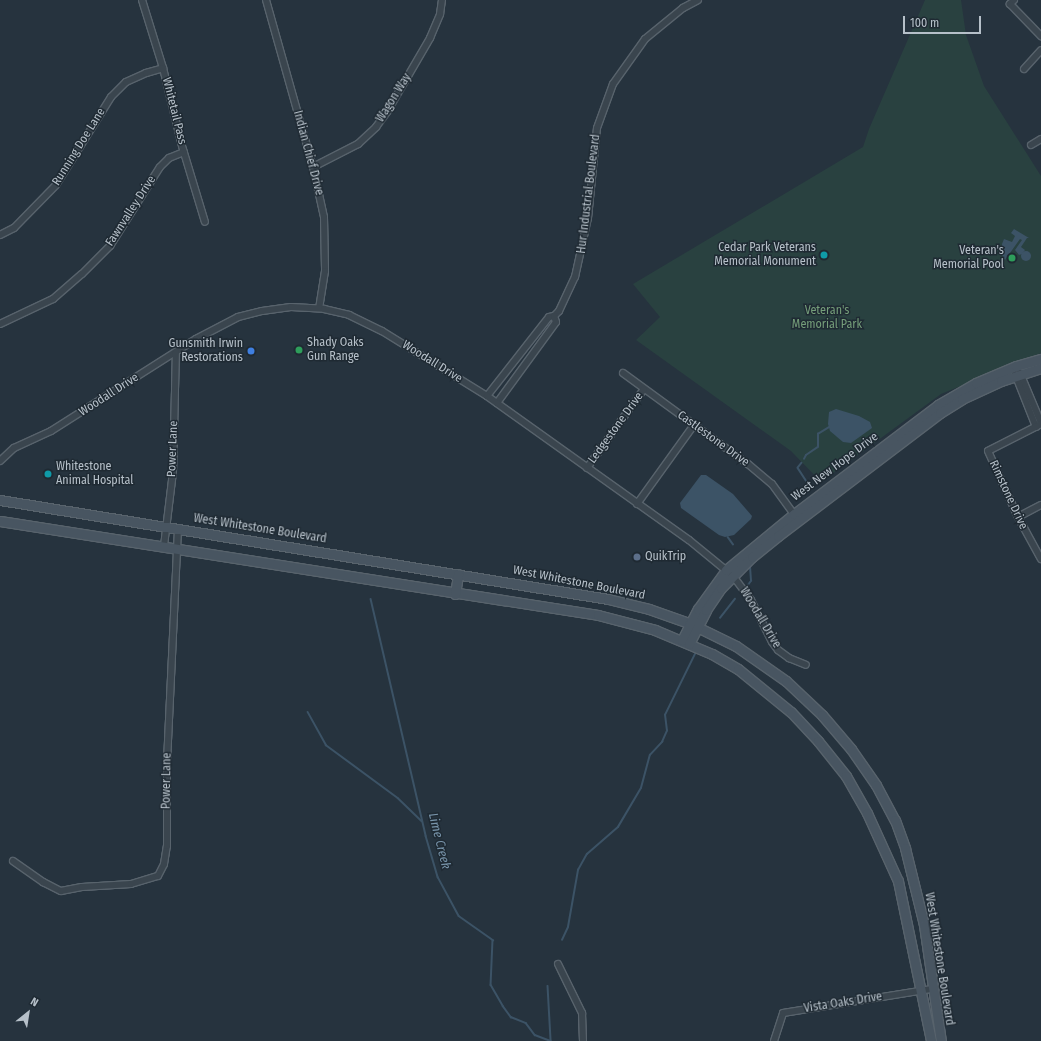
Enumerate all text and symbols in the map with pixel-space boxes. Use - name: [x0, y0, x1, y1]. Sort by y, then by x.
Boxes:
- scale bar: [905, 8, 983, 34]
- text: 100 m: [910, 16, 939, 30]
- street label: Wagon Way: [373, 71, 415, 125]
- street label: Whitetail Pass: [159, 76, 189, 146]
- street label: Running Doe Lane: [49, 106, 109, 188]
- street label: Indian Chief Drive: [290, 109, 326, 197]
- street label: Hur Industrial Boulevard: [575, 133, 603, 255]
- street label: Fawnvalley Drive: [103, 173, 159, 249]
- place label: Cedar Park Veterans Memorial Monument: [714, 241, 816, 269]
- place label: Veteran's Memorial Pool: [933, 244, 1004, 272]
- marker: Cedar Park Veterans Memorial Monument: [819, 250, 829, 260]
- marker: Veteran's Memorial Pool: [1007, 253, 1017, 263]
- park label: Veteran's Memorial Park: [792, 304, 862, 332]
- place label: Shady Oaks Gun Range: [307, 336, 364, 364]
- place label: Gunsmith Irwin Restorations: [169, 337, 243, 365]
- street label: Woodall Drive: [399, 338, 465, 386]
- marker: Shady Oaks Gun Range: [294, 345, 304, 355]
- marker: Gunsmith Irwin Restorations: [246, 346, 256, 356]
- street label: Woodall Drive: [76, 370, 142, 420]
- street label: Ledgestone Drive: [585, 390, 647, 466]
- street label: Castlestone Drive: [674, 408, 752, 470]
- street label: Power Lane: [165, 421, 181, 477]
- street label: West New Hope Drive: [789, 430, 881, 504]
- street label: Rimstone Drive: [986, 458, 1030, 532]
- place label: Whitestone Animal Hospital: [56, 460, 134, 488]
- marker: Whitestone Animal Hospital: [43, 469, 53, 479]
- street label: West Whitestone Boulevard: [193, 511, 327, 547]
- place label: QuikTrip: [645, 550, 686, 564]
- marker: QuikTrip: [632, 552, 642, 562]
- street label: West Whitestone Boulevard: [512, 563, 646, 603]
- street label: Woodall Drive: [736, 585, 784, 651]
- street label: Power Lane: [159, 753, 175, 809]
- water label: Lime Creek: [425, 811, 453, 871]
- street label: West Whitestone Boulevard: [921, 892, 957, 1026]
- street label: Vista Oaks Drive: [803, 990, 883, 1016]
- north arrow: [8, 993, 48, 1033]
- text: N: [28, 995, 40, 1009]

